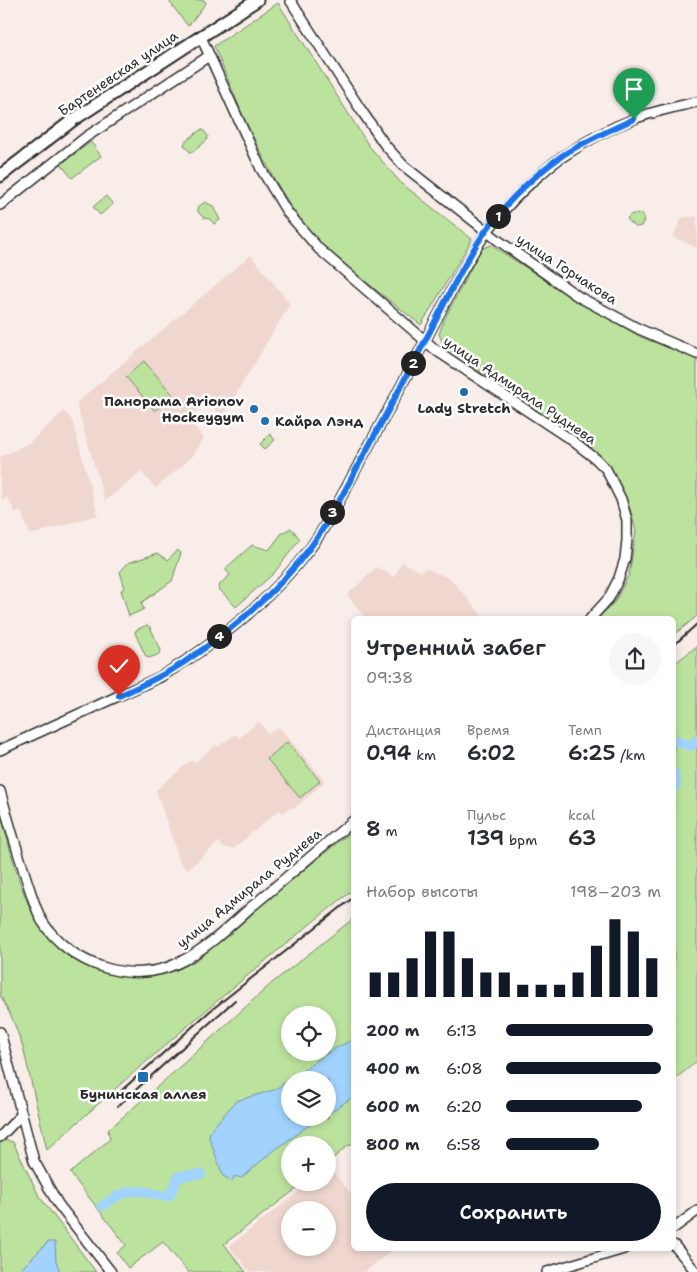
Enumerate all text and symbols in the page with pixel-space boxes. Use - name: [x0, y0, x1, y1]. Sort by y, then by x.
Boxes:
- street label: Бартеневская улица: [55, 26, 182, 120]
- pin: [613, 68, 655, 119]
- icon: arrive: [620, 75, 648, 103]
- pin: 1: [486, 204, 510, 228]
- text: 1: [495, 207, 502, 225]
- street label: улица Горчакова: [513, 230, 621, 308]
- street label: улица Адмирала Руднева: [440, 332, 600, 448]
- pin: 2: [400, 350, 426, 376]
- text: 2: [409, 354, 418, 372]
- marker: Lady Stretch: [458, 386, 470, 398]
- place label: Панорама Arionov Hockeygym: [104, 392, 244, 426]
- place label: Lady Stretch: [417, 399, 511, 417]
- marker: Панорама Arionov Hockeygym: [248, 403, 260, 415]
- place label: Кайра Лэнд: [275, 412, 363, 430]
- marker: Кайра Лэнд: [259, 415, 271, 427]
- pin: 3: [320, 500, 344, 524]
- text: 3: [328, 503, 337, 521]
- pin: 4: [206, 624, 232, 648]
- text: 4: [215, 627, 224, 645]
- text: Утренний забег: [366, 633, 546, 662]
- button: share: [609, 633, 661, 685]
- pin: [98, 645, 140, 696]
- icon: check: [105, 652, 133, 680]
- text: 09:38: [366, 667, 413, 688]
- text: Дистанция: [366, 721, 441, 739]
- text: Время: [467, 721, 510, 739]
- text: Темп: [568, 721, 602, 739]
- text: 0.94: [366, 739, 411, 767]
- text: 6:02: [467, 739, 516, 767]
- text: 6:25: [568, 739, 615, 767]
- text: km: [411, 746, 436, 764]
- text: /km: [615, 746, 645, 764]
- text: Пульс: [467, 806, 506, 824]
- text: kcal: [568, 806, 595, 824]
- text: 8: [366, 815, 381, 843]
- text: m: [381, 822, 398, 840]
- street label: улица Адмирала Руднева: [173, 824, 325, 952]
- text: 139: [467, 824, 504, 852]
- text: 63: [568, 824, 597, 852]
- text: bpm: [504, 831, 537, 849]
- text: Набор высоты: [366, 881, 478, 902]
- text: 198–203 m: [570, 881, 661, 902]
- map controls: [281, 1006, 336, 1256]
- button: locate: [281, 1006, 336, 1061]
- text: 200 m: [366, 1020, 419, 1041]
- text: 6:13: [446, 1020, 477, 1041]
- text: 400 m: [366, 1058, 420, 1079]
- text: 6:08: [446, 1058, 483, 1079]
- marker: Бунинская аллея: [136, 1070, 150, 1084]
- button: layers: [281, 1071, 336, 1126]
- place label: Бунинская аллея: [79, 1085, 207, 1103]
- text: 600 m: [366, 1096, 420, 1117]
- text: 6:20: [446, 1096, 482, 1117]
- text: 800 m: [366, 1134, 420, 1155]
- text: 6:58: [446, 1134, 481, 1155]
- button: +: [281, 1136, 336, 1191]
- button: Сохранить: [366, 1183, 661, 1241]
- button: −: [281, 1201, 336, 1256]

